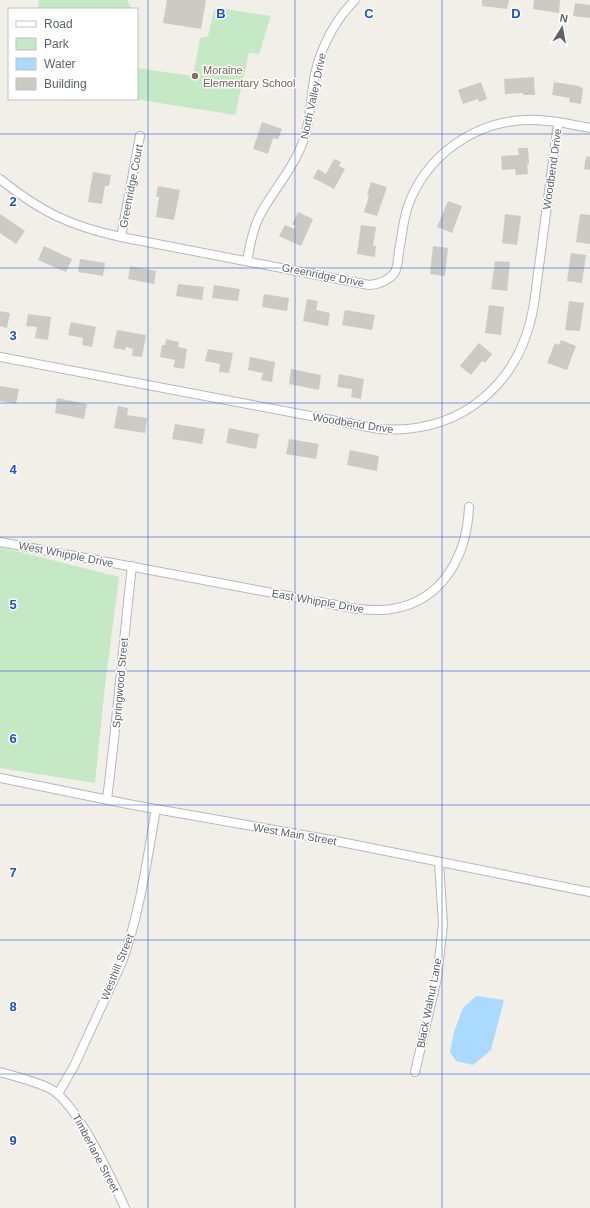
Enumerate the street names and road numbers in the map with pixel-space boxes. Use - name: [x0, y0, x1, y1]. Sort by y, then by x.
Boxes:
- street label: North Valley Drive: [298, 52, 328, 140]
- street label: Woodbend Drive: [540, 128, 564, 210]
- street label: Greenridge Court: [117, 143, 145, 229]
- street label: Greenridge Drive: [281, 261, 365, 289]
- street label: Woodbend Drive: [312, 411, 394, 435]
- street label: West Whipple Drive: [18, 539, 114, 569]
- street label: East Whipple Drive: [271, 587, 365, 615]
- street label: Springwood Street: [110, 637, 130, 729]
- street label: West Main Street: [253, 821, 337, 847]
- street label: Westhill Street: [98, 932, 136, 1002]
- street label: Black Walnut Lane: [414, 957, 444, 1049]
- street label: Timberlane Street: [70, 1112, 122, 1194]

